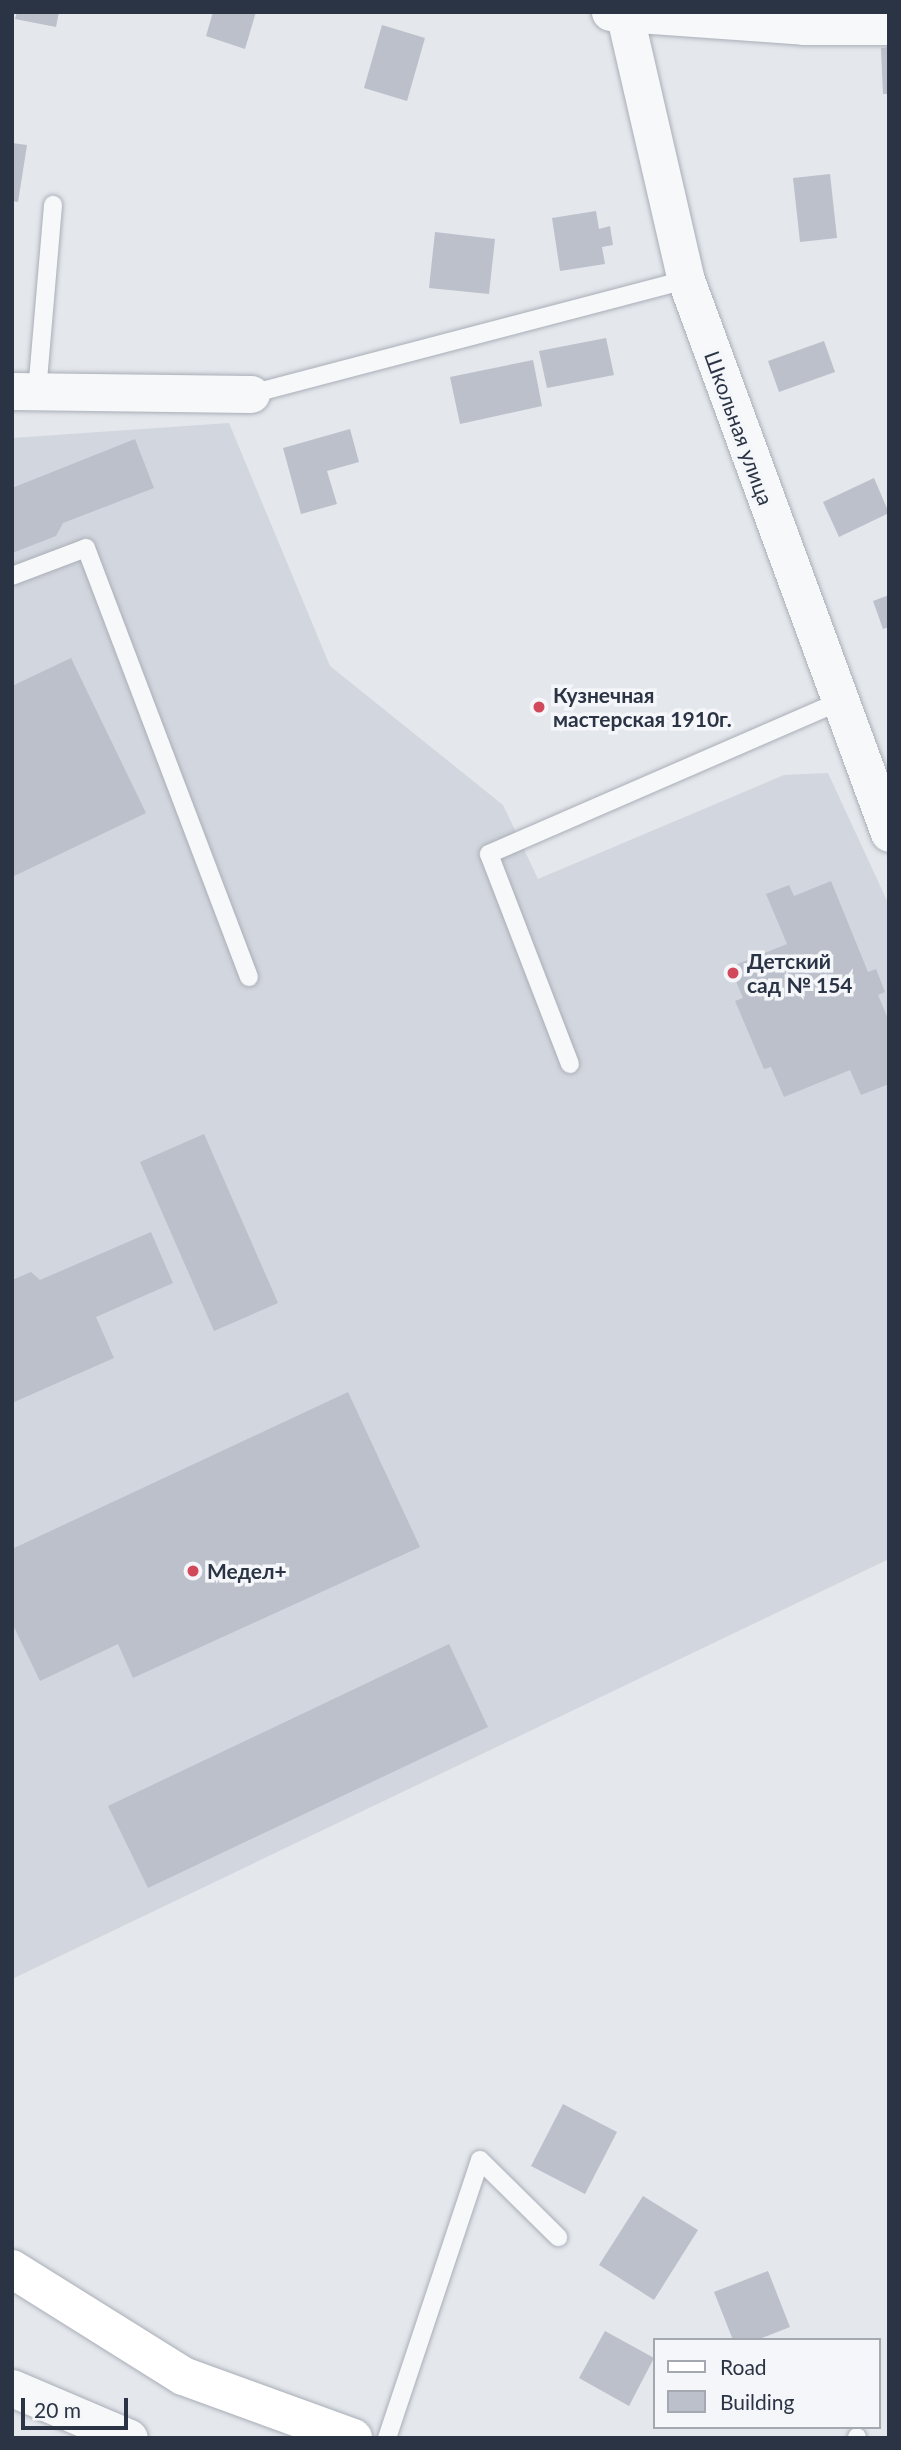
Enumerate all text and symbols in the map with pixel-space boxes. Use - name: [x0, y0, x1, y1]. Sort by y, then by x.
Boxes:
- street label: Школьная улица: [699, 347, 779, 509]
- place label: Кузнечная мастерская 1910г.: [553, 682, 732, 732]
- marker: Кузнечная мастерская 1910г.: [531, 699, 547, 715]
- place label: Детский сад № 154: [747, 948, 853, 998]
- marker: Детский сад № 154: [725, 965, 741, 981]
- place label: Медел+: [207, 1558, 287, 1584]
- marker: Медел+: [185, 1563, 201, 1579]
- legend: [652, 2338, 880, 2429]
- text: Road: [720, 2354, 767, 2379]
- scale bar: [24, 2384, 131, 2428]
- text: Building: [720, 2389, 795, 2414]
- text: 20 m: [34, 2397, 81, 2422]

